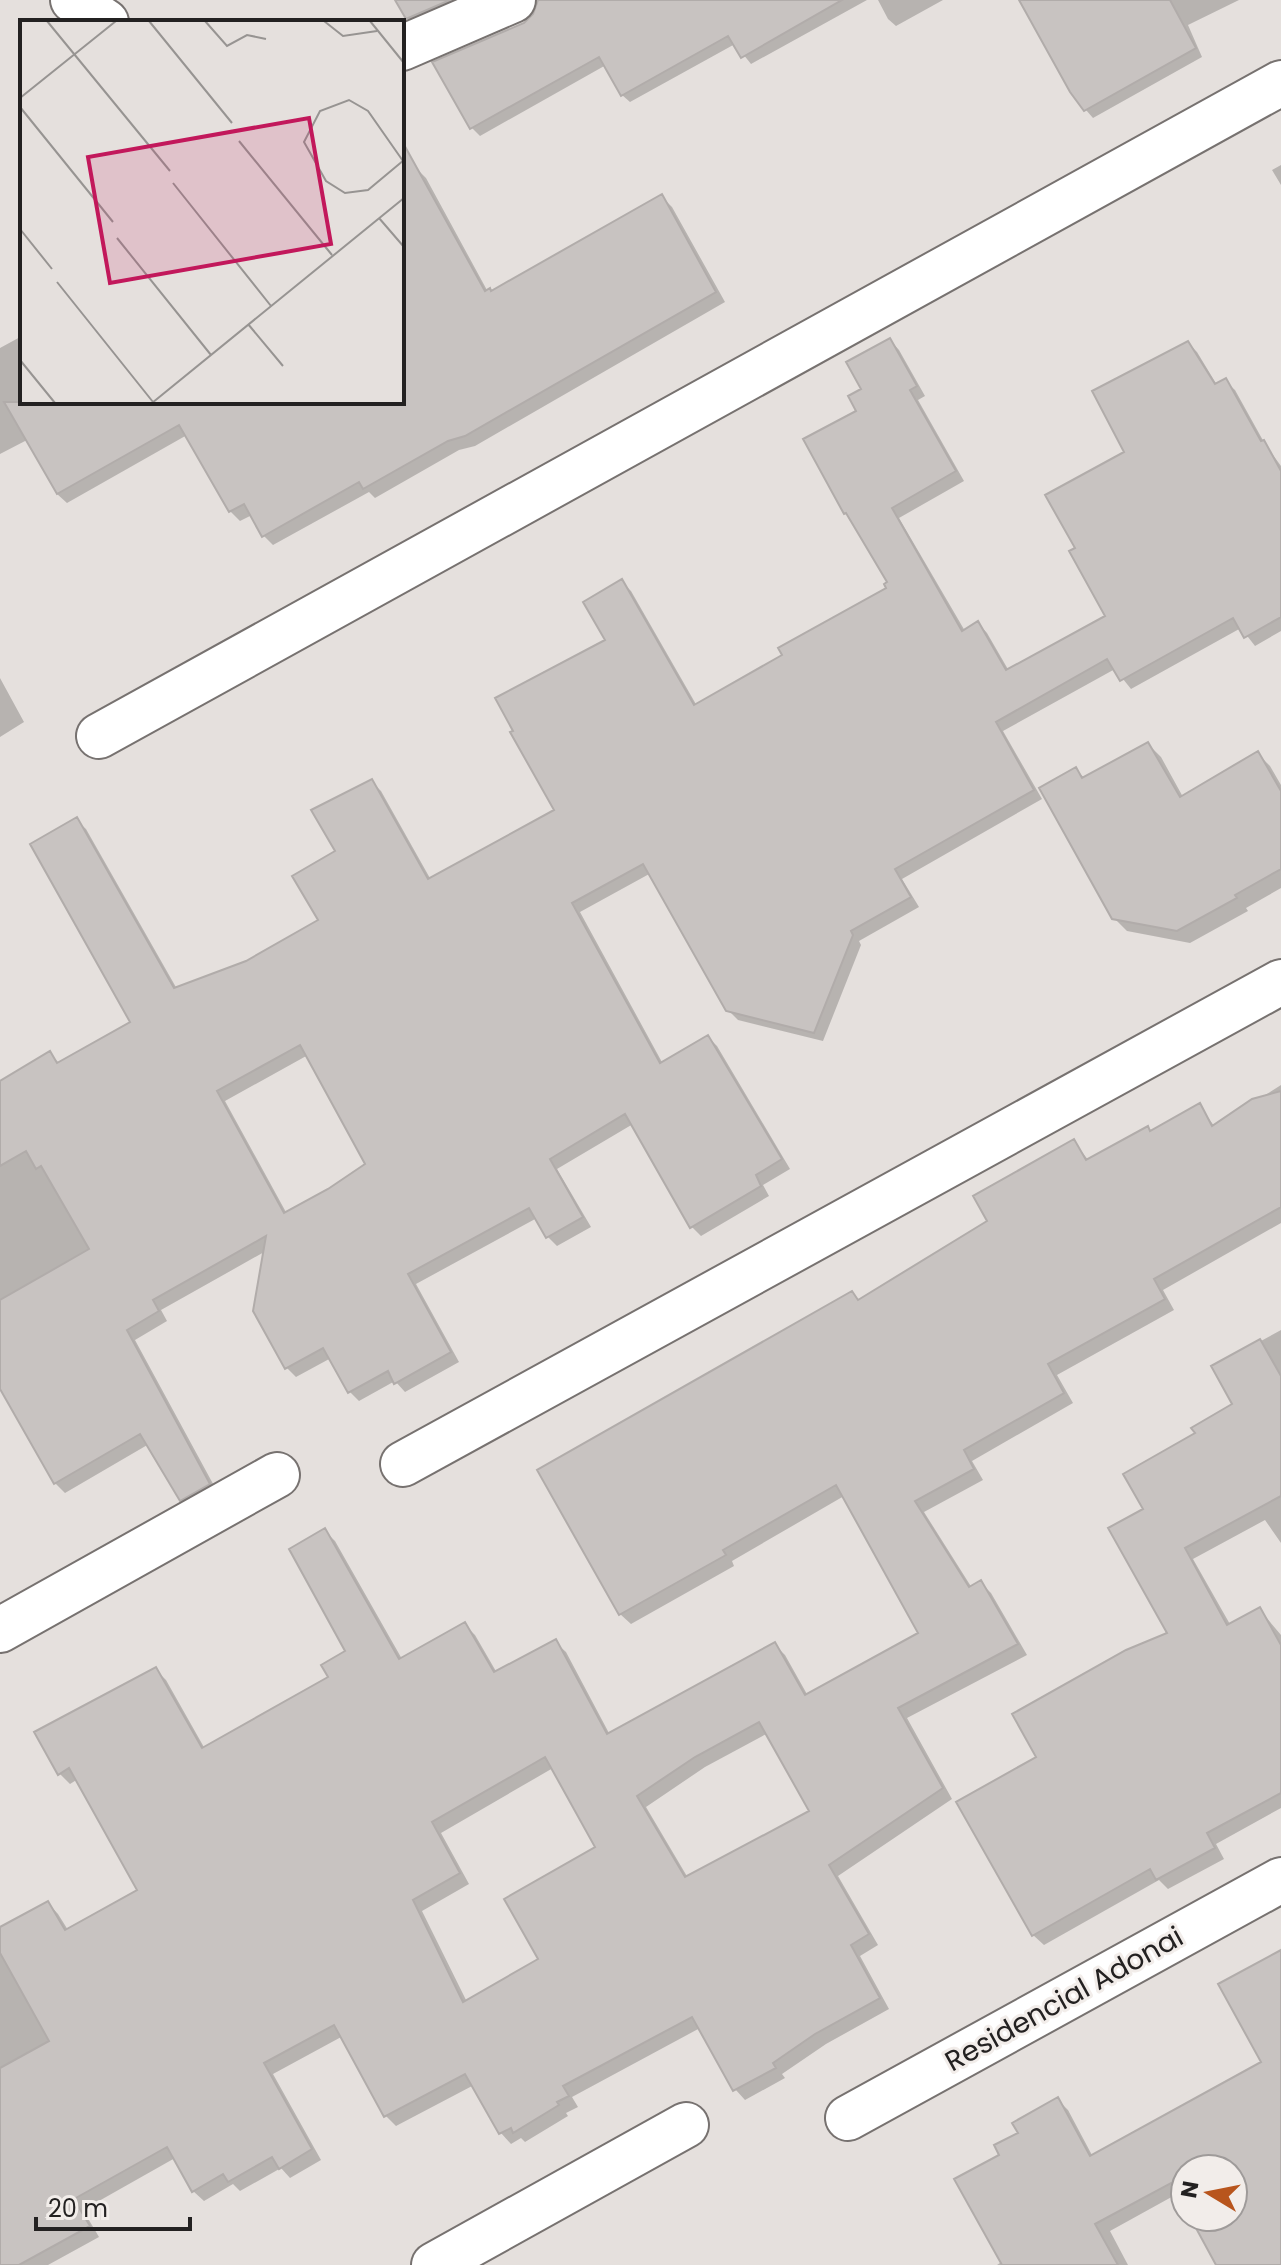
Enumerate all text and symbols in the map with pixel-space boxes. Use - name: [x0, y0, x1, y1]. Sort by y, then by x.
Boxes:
- inset map: [20, 20, 404, 404]
- street label: Residencial Adonai: [938, 1917, 1190, 2081]
- north arrow: [1169, 2153, 1249, 2233]
- text: N: [1173, 2179, 1206, 2200]
- scale bar: [36, 2181, 190, 2231]
- text: 20 m: [48, 2192, 108, 2225]

